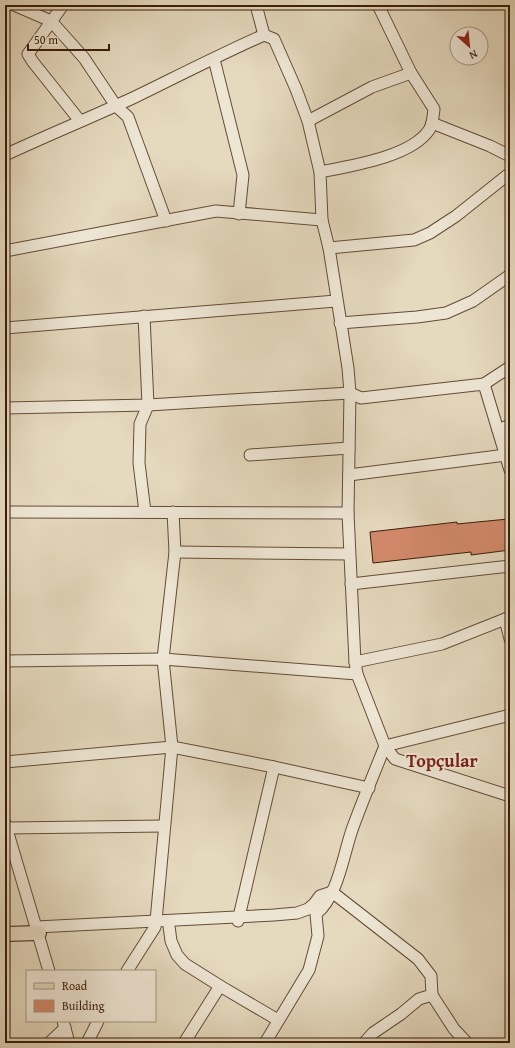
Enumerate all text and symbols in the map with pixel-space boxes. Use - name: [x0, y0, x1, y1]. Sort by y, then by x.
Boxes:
- scale bar: [28, 26, 109, 52]
- north arrow: [449, 26, 489, 66]
- text: 50 m: [34, 31, 58, 48]
- text: N: [466, 46, 480, 64]
- district label: Topçular: [406, 747, 478, 774]
- legend: [26, 970, 156, 1022]
- text: Road: [62, 977, 88, 994]
- text: Building: [62, 997, 105, 1014]

